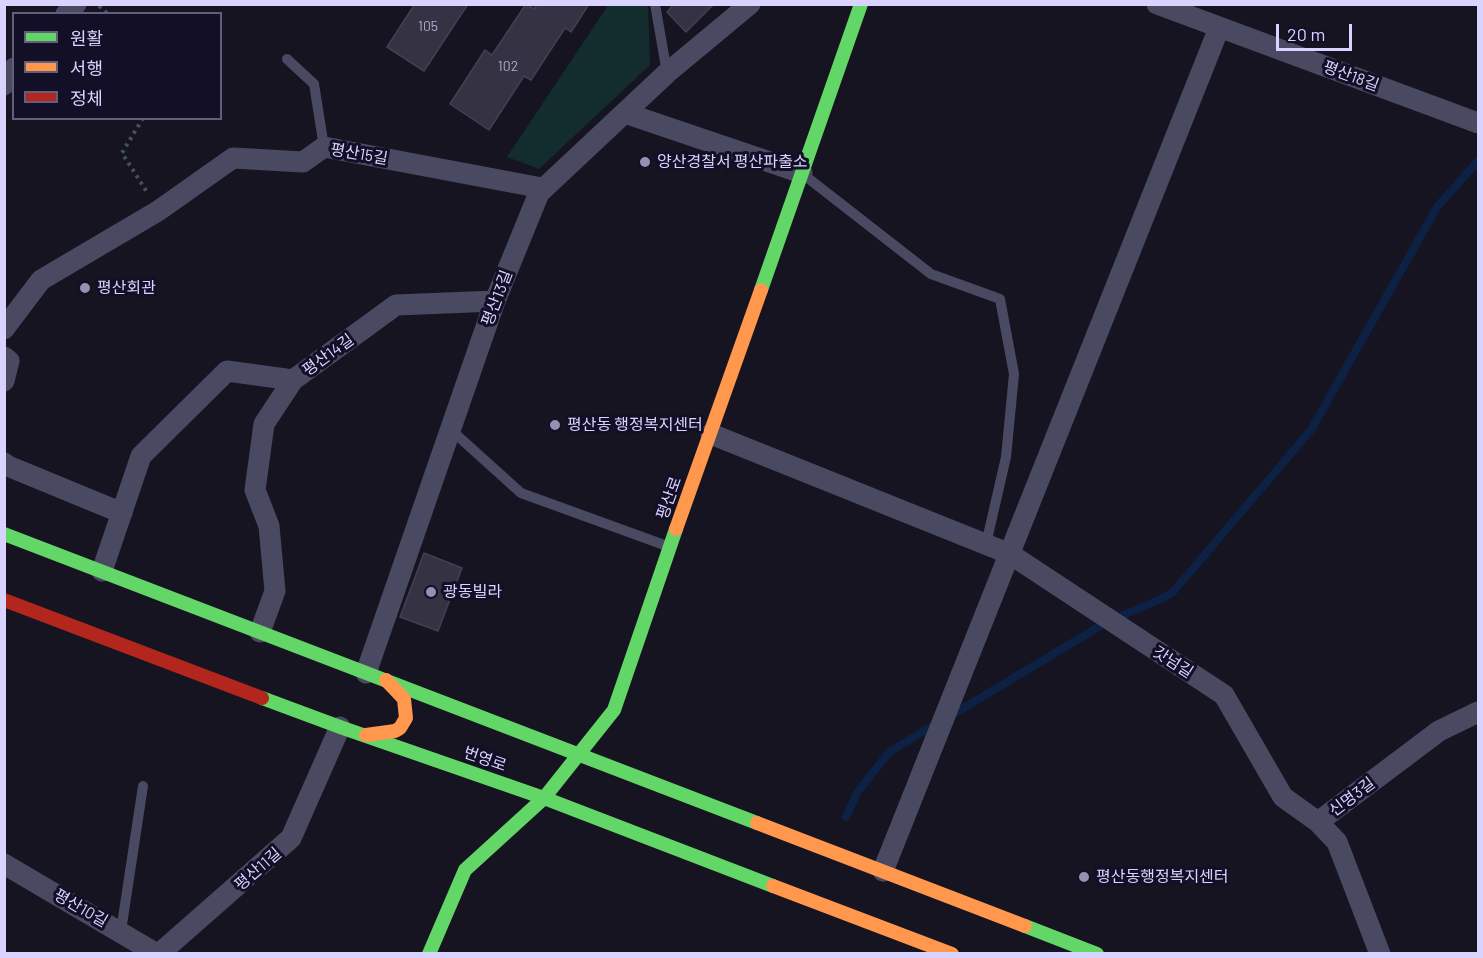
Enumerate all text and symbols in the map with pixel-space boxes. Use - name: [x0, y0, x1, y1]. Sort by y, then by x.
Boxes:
- legend: [12, 12, 222, 120]
- scale bar: [1279, 12, 1356, 50]
- house number: 105: [418, 18, 438, 34]
- text: 20 m: [1287, 23, 1325, 45]
- text: 원활: [70, 27, 103, 49]
- text: 서행: [70, 57, 103, 79]
- street label: 평산18길: [1320, 57, 1382, 95]
- house number: 102: [498, 58, 518, 74]
- text: 정체: [70, 87, 103, 109]
- street label: 평산15길: [329, 140, 389, 168]
- place label: 양산경찰서 평산파출소: [657, 152, 807, 172]
- marker: 양산경찰서 평산파출소: [638, 155, 652, 169]
- street label: 평산13길: [478, 267, 516, 329]
- place label: 평산회관: [97, 278, 156, 298]
- marker: 평산회관: [78, 281, 92, 295]
- street label: 평산14길: [299, 330, 357, 380]
- place label: 평산동 행정복지센터: [567, 415, 703, 435]
- marker: 평산동 행정복지센터: [548, 418, 562, 432]
- street label: 평산로: [652, 474, 686, 522]
- place label: 광동빌라: [443, 582, 502, 602]
- marker: 광동빌라: [424, 585, 438, 599]
- street label: 갓넘길: [1149, 642, 1197, 682]
- street label: 번영로: [461, 743, 509, 775]
- street label: 신명3길: [1325, 774, 1379, 820]
- street label: 평산11길: [231, 844, 285, 894]
- place label: 평산동행정복지센터: [1096, 867, 1228, 887]
- marker: 평산동행정복지센터: [1077, 870, 1091, 884]
- street label: 평산10길: [51, 885, 111, 931]

